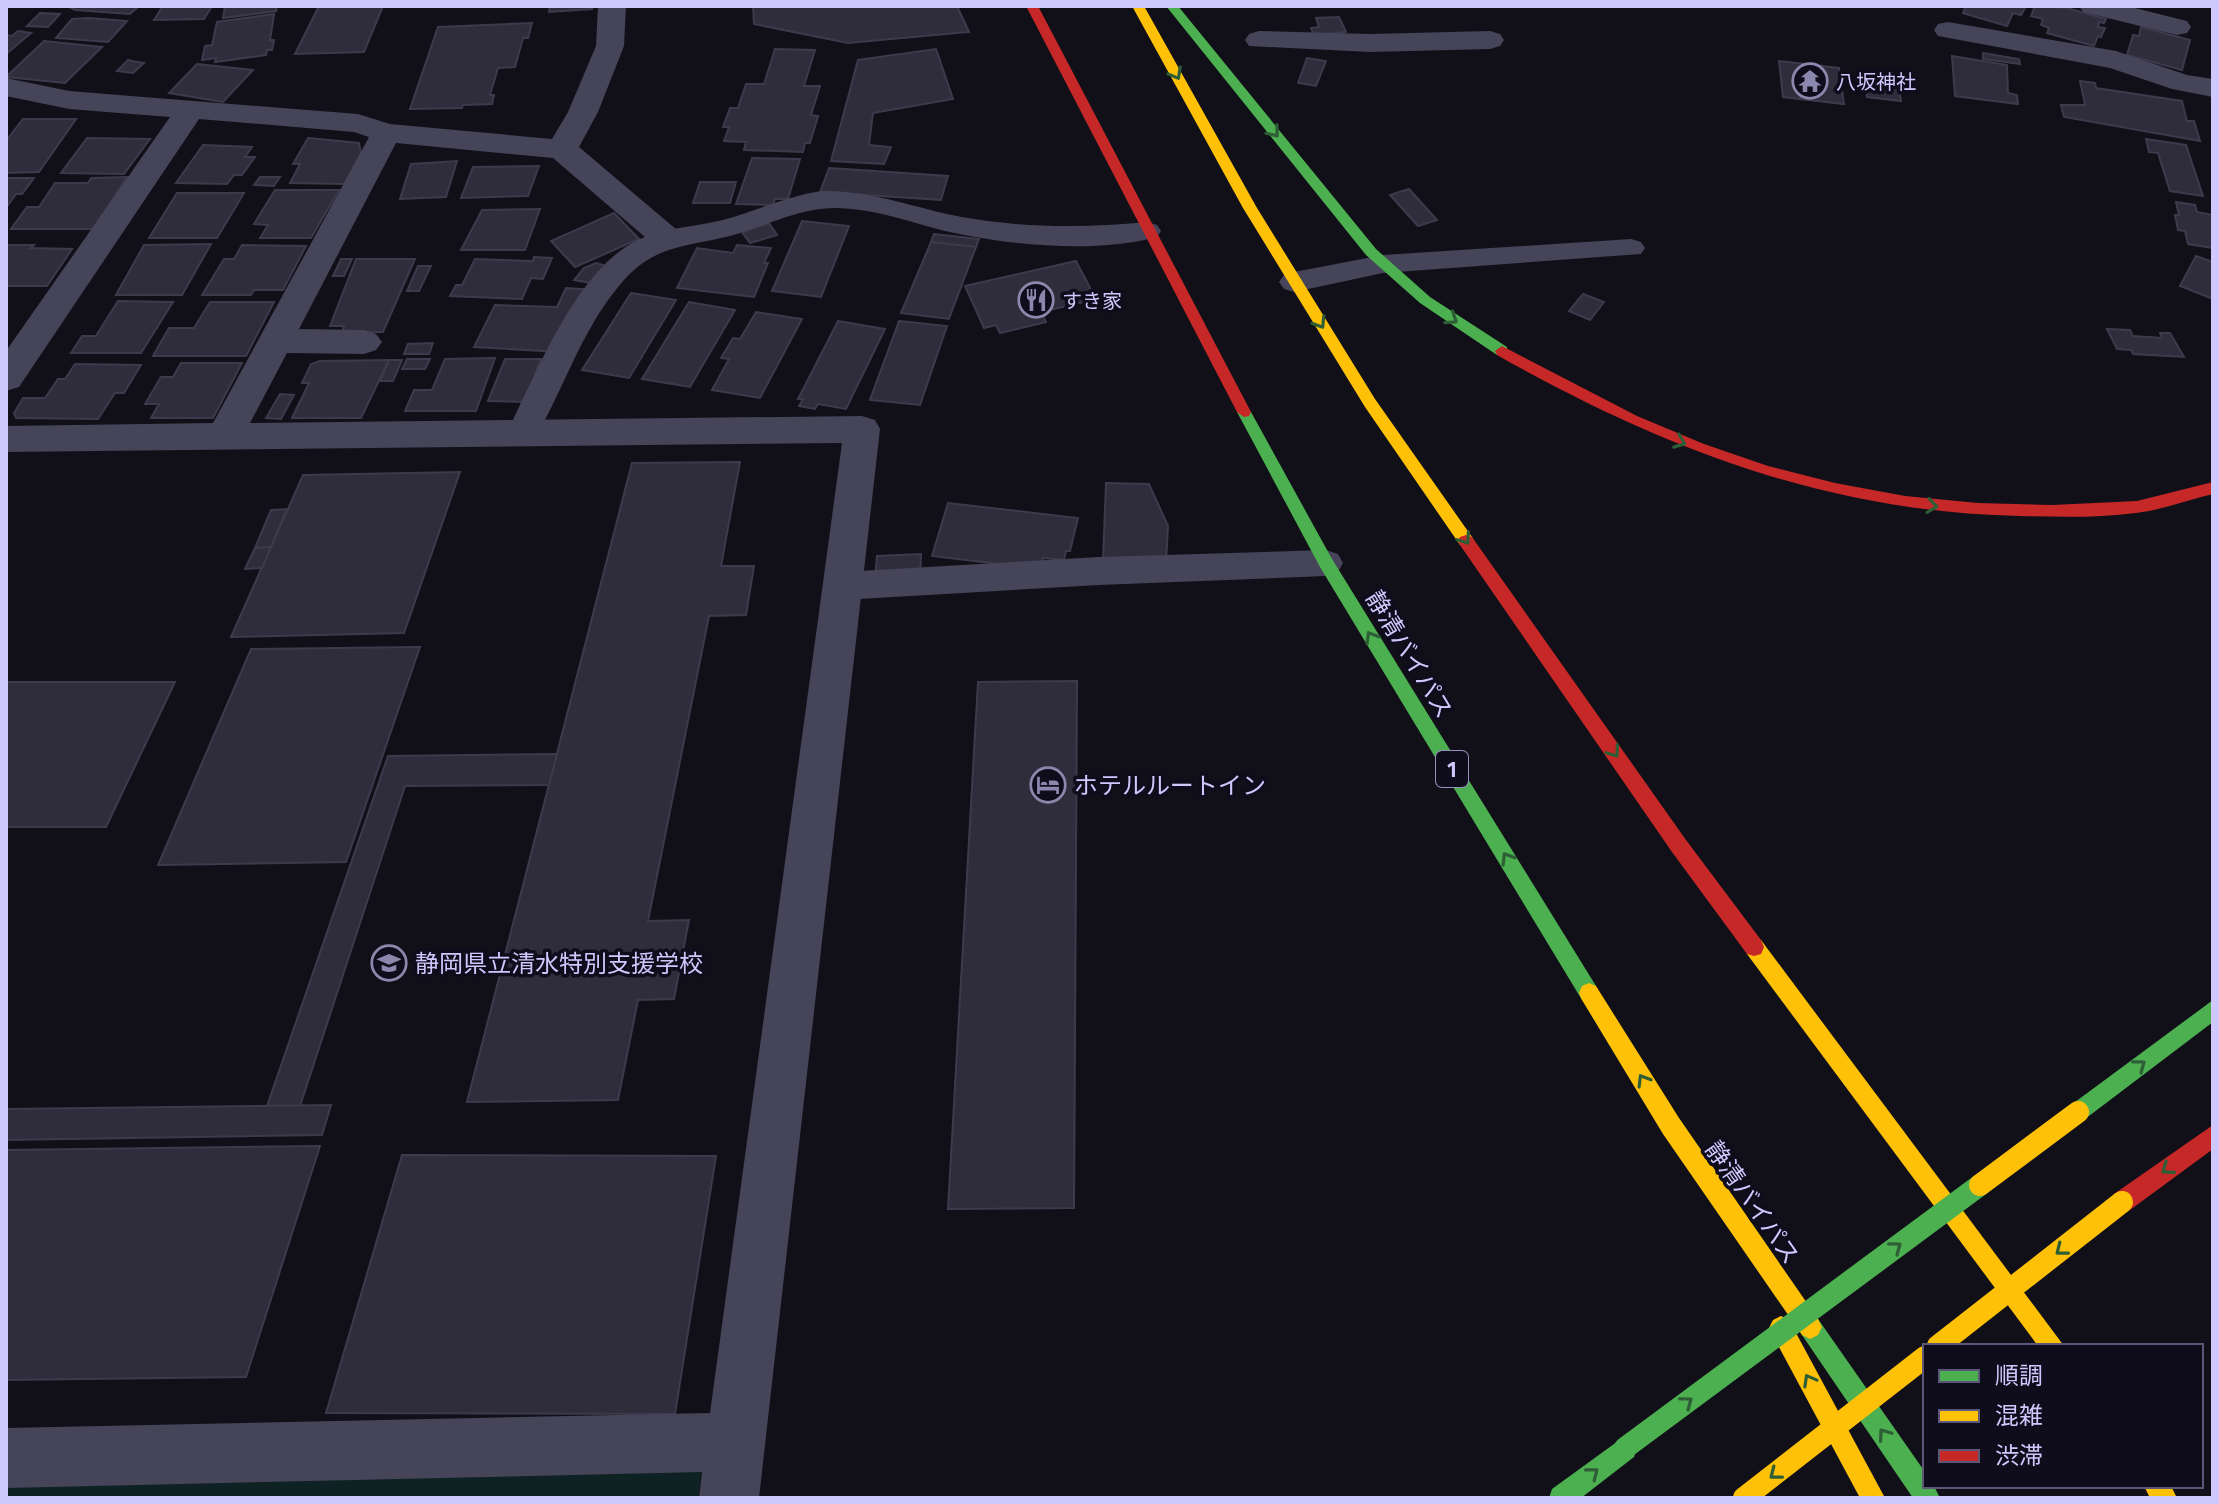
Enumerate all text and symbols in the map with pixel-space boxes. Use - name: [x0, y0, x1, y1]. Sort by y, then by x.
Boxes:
- temple icon: 八坂神社: [1791, 62, 1829, 100]
- one-way arrow: [1166, 66, 1182, 80]
- place label: 八坂神社: [1836, 66, 1916, 97]
- one-way arrow: [1264, 123, 1278, 138]
- restaurant icon: すき家: [1017, 281, 1055, 319]
- place label: すき家: [1062, 285, 1122, 316]
- one-way arrow: [1444, 309, 1458, 324]
- one-way arrow: [1311, 314, 1326, 329]
- one-way arrow: [1672, 432, 1686, 449]
- one-way arrow: [1925, 497, 1939, 514]
- one-way arrow: [1455, 531, 1470, 545]
- street label: 静清バイパス: [1358, 583, 1462, 725]
- one-way arrow: [1366, 631, 1381, 646]
- one-way arrow: [1604, 744, 1619, 758]
- road number: 1: [1436, 751, 1468, 787]
- hotel icon: ホテルルートイン: [1029, 766, 1067, 804]
- place label: ホテルルートイン: [1074, 767, 1266, 803]
- one-way arrow: [1501, 852, 1517, 867]
- school or university icon: 静岡県立清水特別支援学校: [370, 944, 408, 982]
- place label: 静岡県立清水特別支援学校: [415, 945, 703, 981]
- one-way arrow: [2131, 1060, 2146, 1075]
- one-way arrow: [1637, 1074, 1653, 1089]
- street label: 静清バイパス: [1697, 1133, 1809, 1271]
- one-way arrow: [2162, 1159, 2176, 1174]
- one-way arrow: [2055, 1241, 2070, 1255]
- one-way arrow: [1887, 1242, 1902, 1256]
- legend: [1923, 1344, 2203, 1488]
- text: 順調: [1995, 1357, 2043, 1393]
- one-way arrow: [1804, 1374, 1819, 1389]
- one-way arrow: [1679, 1397, 1693, 1412]
- text: 混雑: [1995, 1397, 2043, 1433]
- one-way arrow: [1879, 1428, 1894, 1442]
- text: 渋滞: [1995, 1437, 2043, 1473]
- one-way arrow: [1769, 1464, 1784, 1478]
- one-way arrow: [1584, 1469, 1599, 1483]

